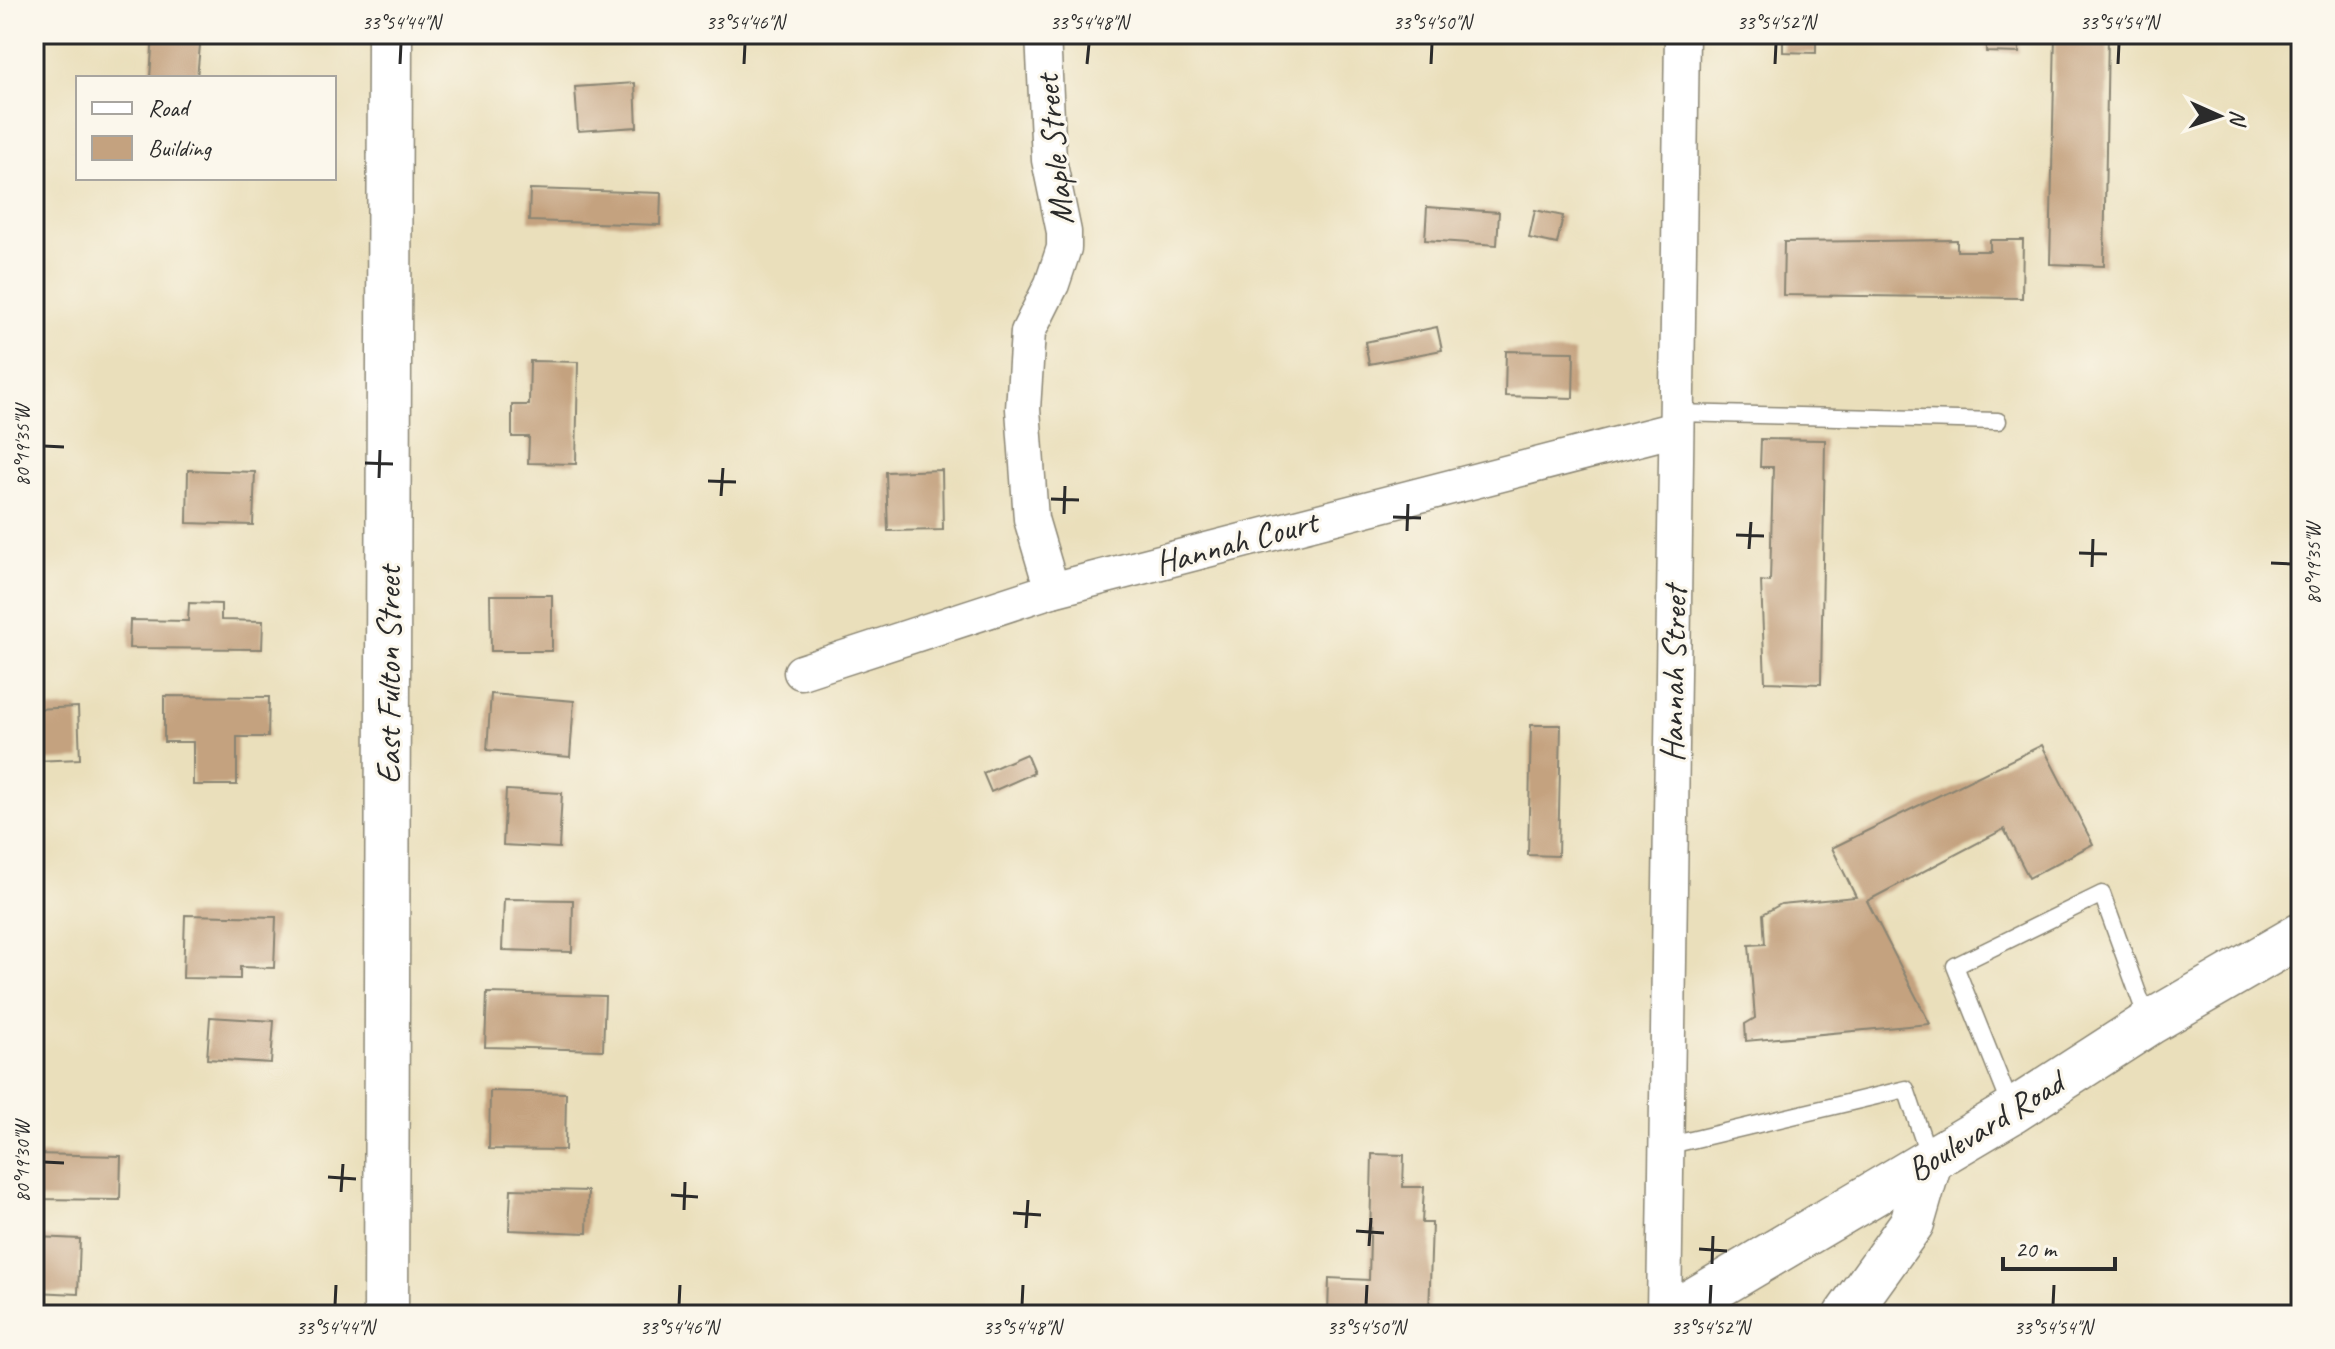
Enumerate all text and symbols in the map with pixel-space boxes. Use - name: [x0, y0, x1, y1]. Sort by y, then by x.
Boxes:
- text: 33°54'44"N: [362, 10, 443, 35]
- text: 33°54'46"N: [706, 10, 787, 35]
- text: 33°54'48"N: [1050, 10, 1131, 35]
- text: 33°54'50"N: [1393, 10, 1474, 35]
- text: 33°54'52"N: [1737, 10, 1818, 35]
- text: 33°54'54"N: [2080, 10, 2161, 35]
- street label: Maple Street: [1024, 69, 1083, 227]
- legend: [76, 76, 336, 180]
- north arrow: [2179, 76, 2259, 156]
- text: Road: [148, 93, 192, 123]
- text: N: [2223, 109, 2252, 128]
- text: Building: [148, 133, 213, 163]
- text: 80°19'35"W: [10, 402, 35, 487]
- street label: Hannah Court: [1150, 499, 1325, 584]
- text: 80°19'35"W: [2301, 520, 2326, 605]
- street label: East Fulton Street: [367, 562, 410, 784]
- street label: Hannah Street: [1650, 581, 1696, 762]
- street label: Boulevard Road: [1899, 1058, 2076, 1191]
- text: 80°19'30"W: [10, 1118, 35, 1203]
- scale bar: [2003, 1221, 2115, 1271]
- text: 20 m: [2015, 1234, 2058, 1264]
- text: 33°54'44"N: [296, 1315, 377, 1340]
- text: 33°54'46"N: [640, 1315, 721, 1340]
- text: 33°54'48"N: [983, 1315, 1064, 1340]
- text: 33°54'50"N: [1327, 1315, 1408, 1340]
- text: 33°54'52"N: [1671, 1315, 1752, 1340]
- text: 33°54'54"N: [2014, 1315, 2095, 1340]

